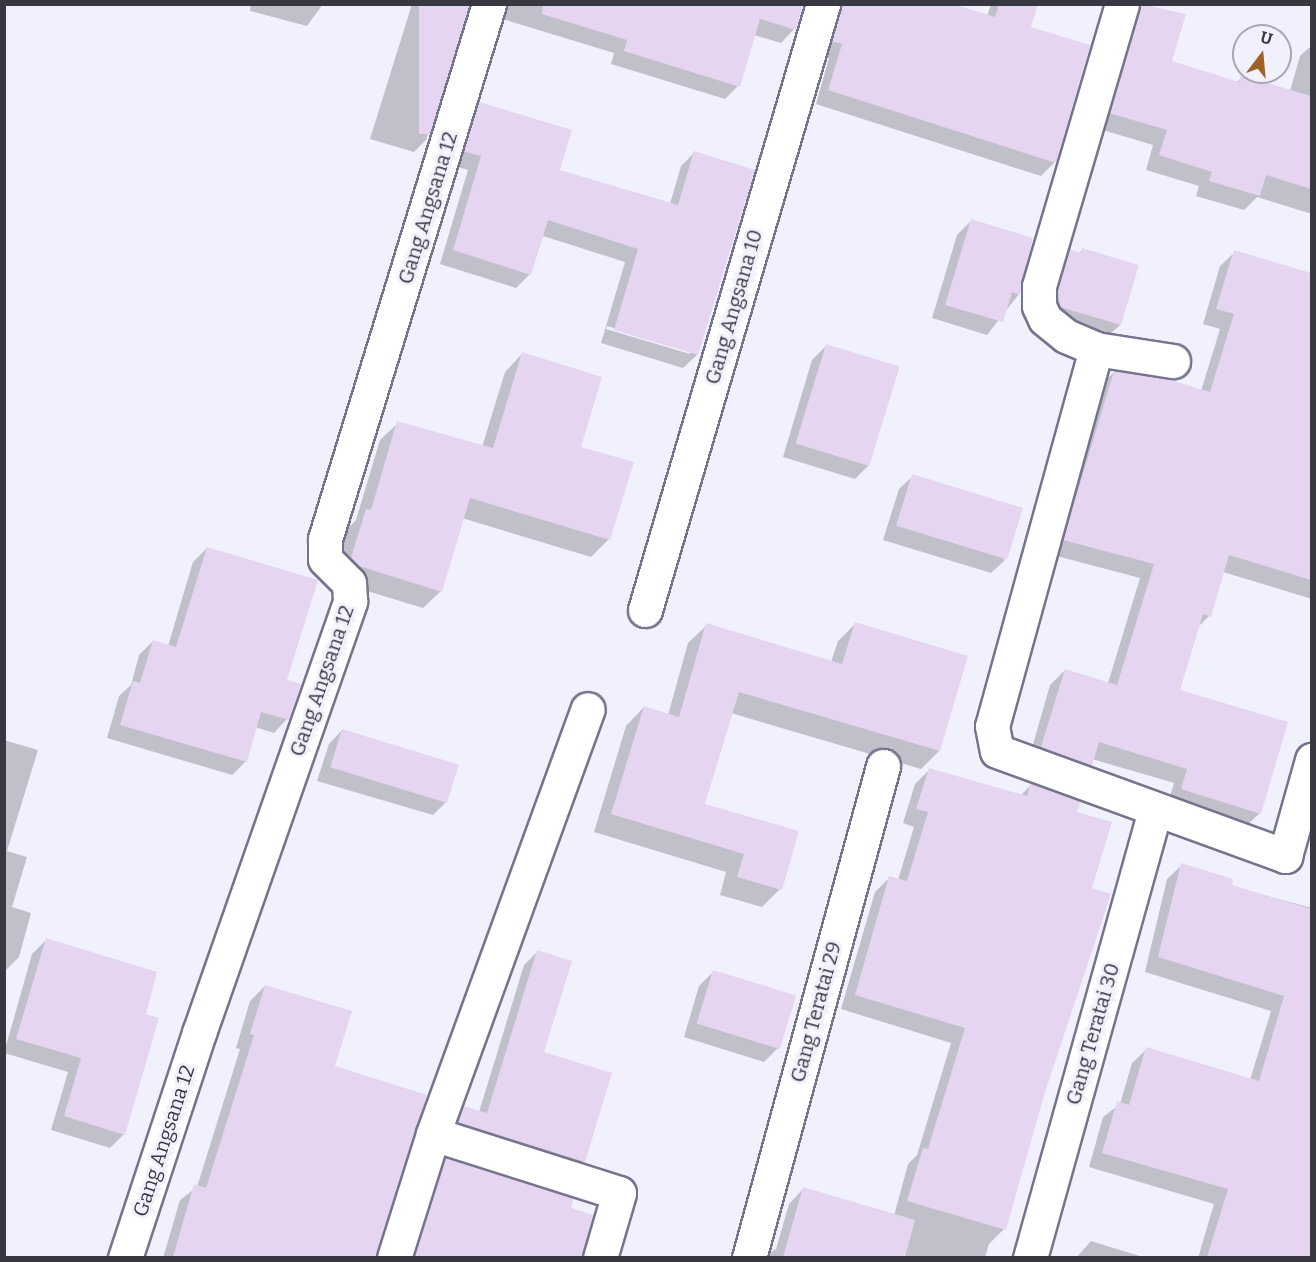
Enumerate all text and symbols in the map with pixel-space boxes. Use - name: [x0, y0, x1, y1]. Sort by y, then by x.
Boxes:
- north arrow: [1232, 24, 1292, 84]
- text: U: [1258, 27, 1275, 49]
- street label: Gang Angsana 12: [393, 129, 463, 287]
- street label: Gang Angsana 10: [700, 227, 768, 387]
- street label: Gang Angsana 12: [285, 602, 359, 760]
- street label: Gang Teratai 29: [786, 939, 846, 1085]
- street label: Gang Teratai 30: [1061, 960, 1125, 1108]
- street label: Gang Angsana 12: [128, 1062, 200, 1220]

